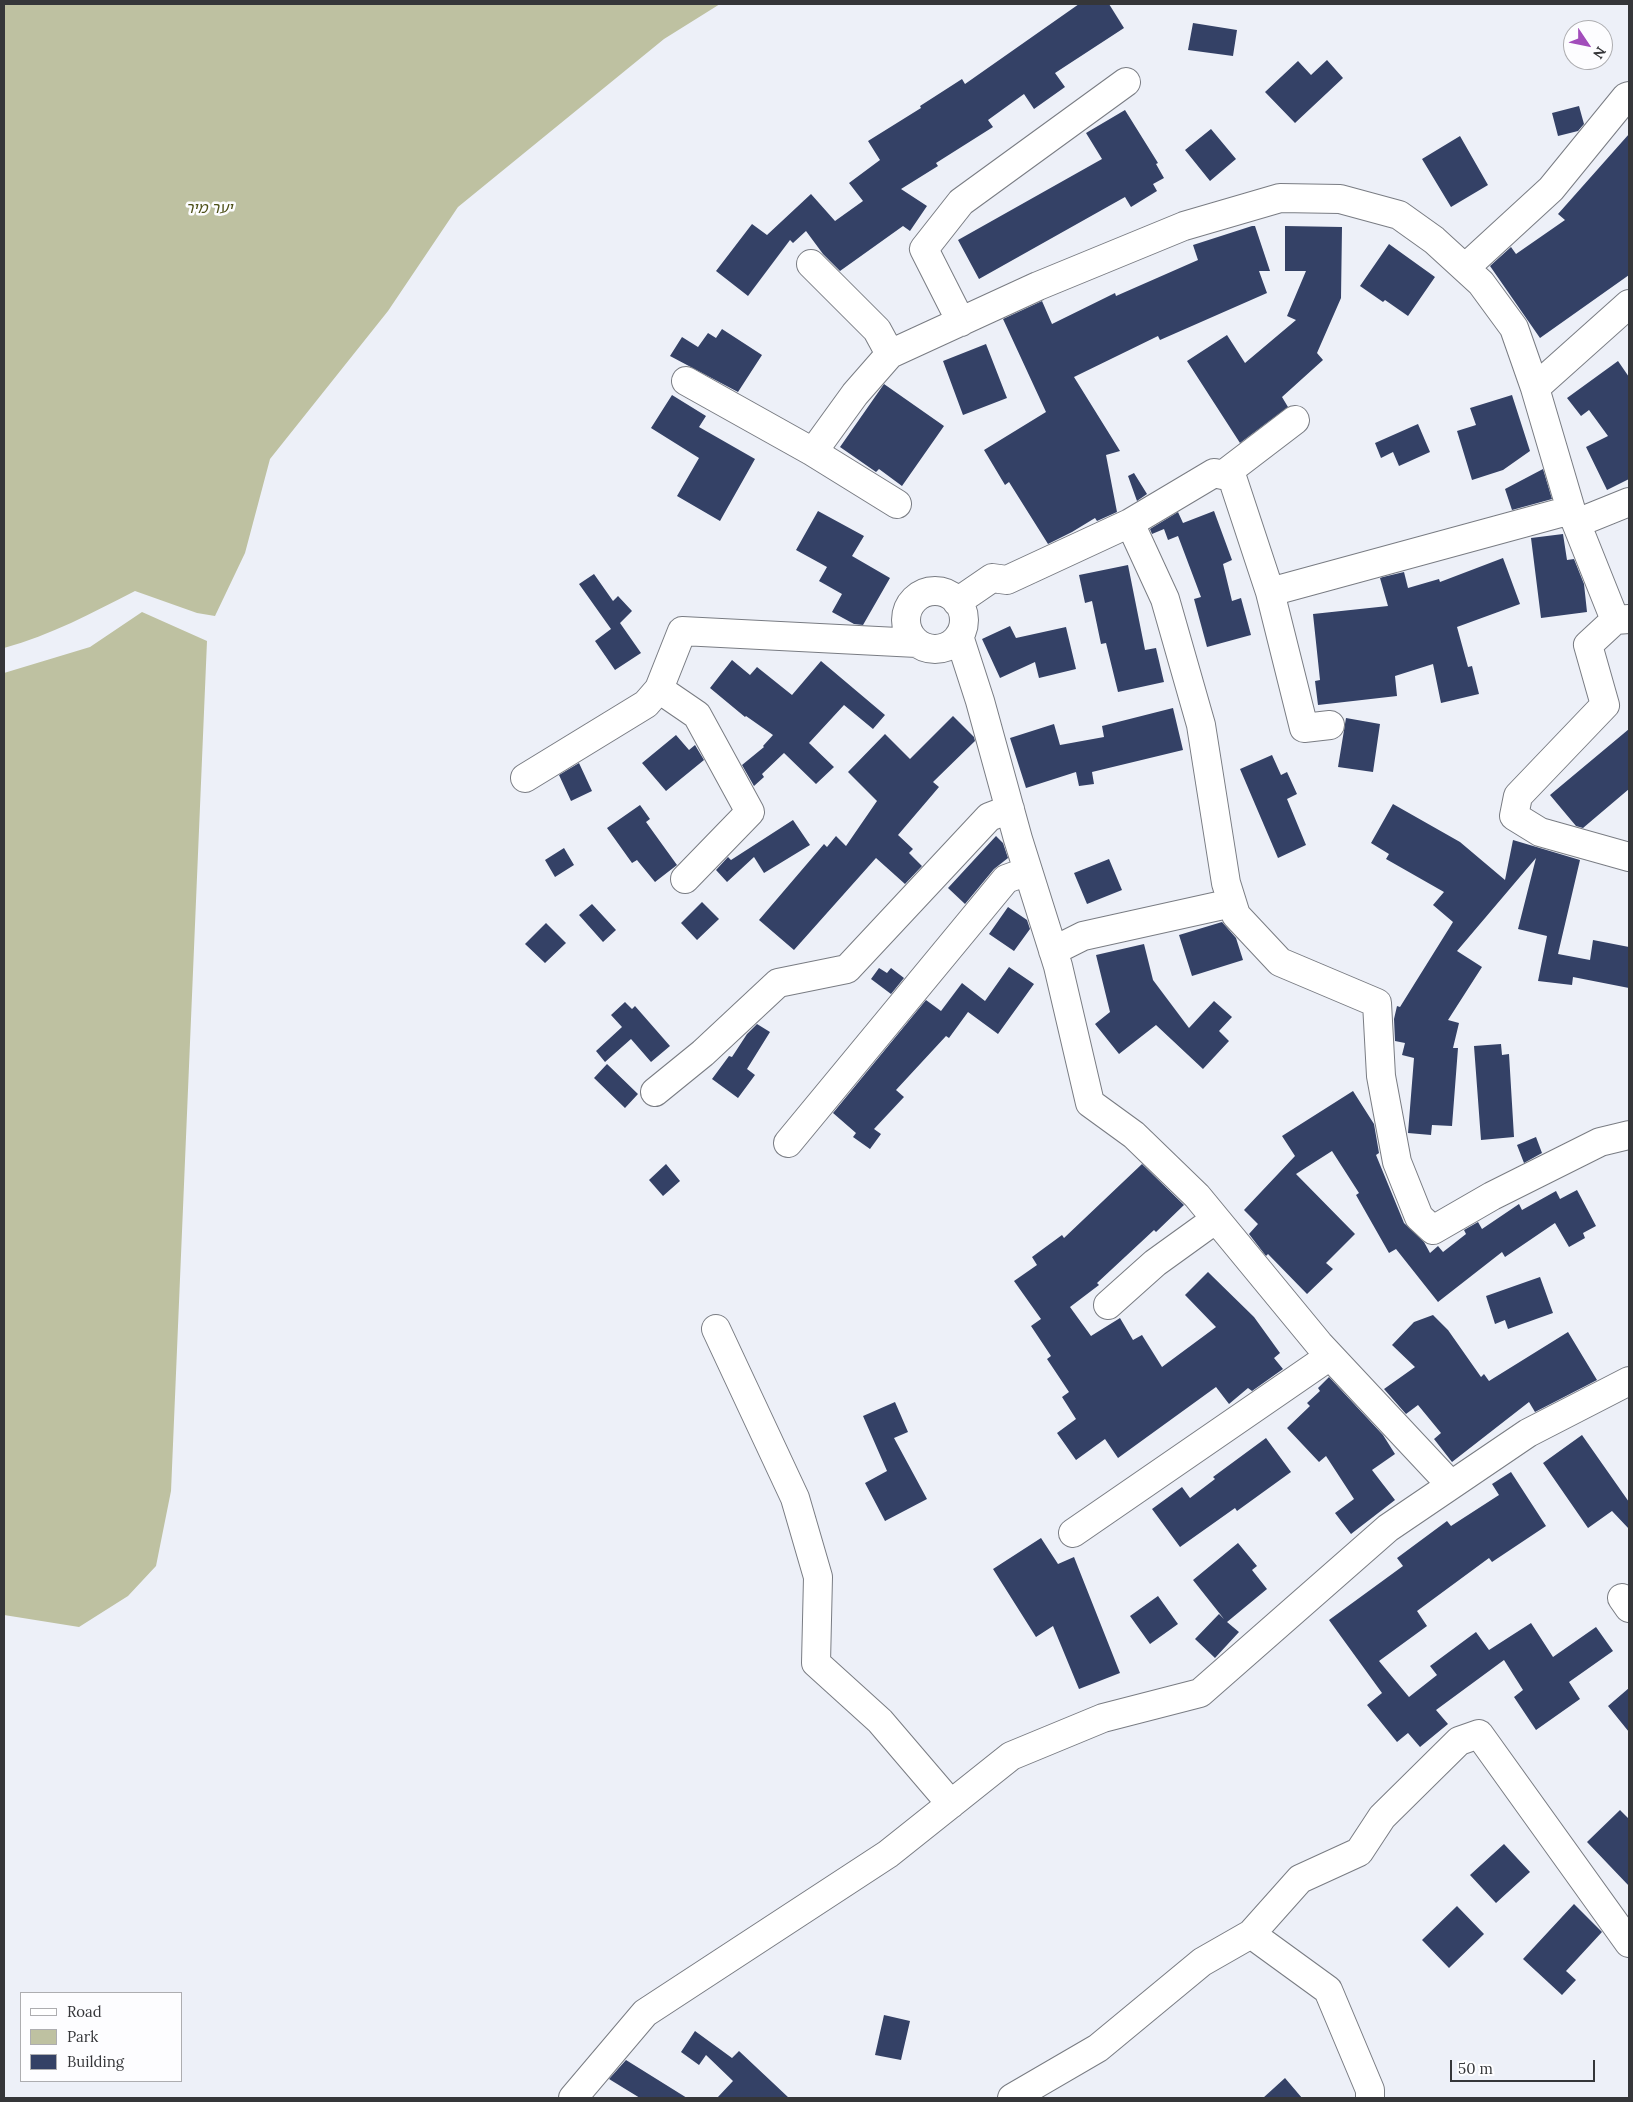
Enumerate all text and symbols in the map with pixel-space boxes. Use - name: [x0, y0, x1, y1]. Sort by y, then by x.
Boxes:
- north arrow: [1563, 20, 1613, 70]
- text: N: [1589, 43, 1610, 62]
- park label: יער מיר: [186, 200, 232, 218]
- legend: [20, 1992, 182, 2082]
- text: Road: [67, 2002, 102, 2021]
- text: Park: [67, 2027, 98, 2046]
- scale bar: [1453, 2050, 1598, 2082]
- text: Building: [67, 2052, 124, 2071]
- text: 50 m: [1458, 2059, 1493, 2078]

